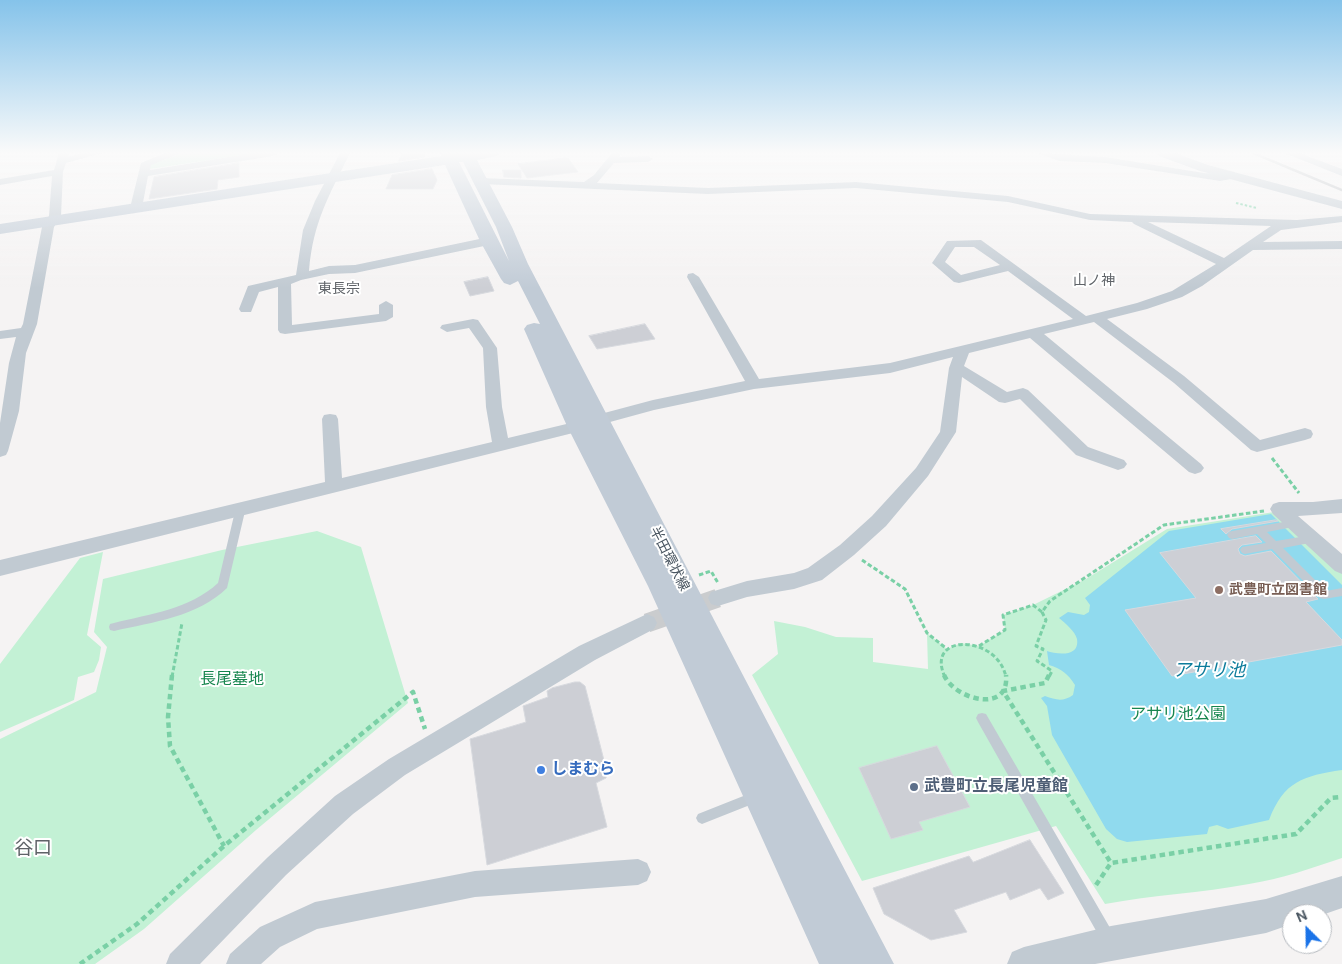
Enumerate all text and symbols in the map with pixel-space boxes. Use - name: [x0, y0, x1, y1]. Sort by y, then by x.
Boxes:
- district label: 山ノ神: [1073, 273, 1115, 289]
- district label: 東長宗: [318, 281, 360, 297]
- street label: 半田環状線: [646, 524, 692, 594]
- place label: 武豊町立図書館: [1229, 582, 1327, 598]
- marker: 武豊町立図書館: [1213, 584, 1225, 596]
- water label: アサリ池: [1173, 660, 1245, 682]
- park label: 長尾墓地: [200, 670, 264, 690]
- park label: アサリ池公園: [1130, 705, 1226, 725]
- place label: しまむら: [551, 760, 615, 780]
- marker: しまむら: [535, 764, 547, 776]
- place label: 武豊町立長尾児童館: [924, 777, 1068, 797]
- marker: 武豊町立長尾児童館: [908, 781, 920, 793]
- district label: 谷口: [14, 838, 52, 860]
- north arrow: [1282, 904, 1332, 954]
- text: N: [1293, 906, 1310, 926]

